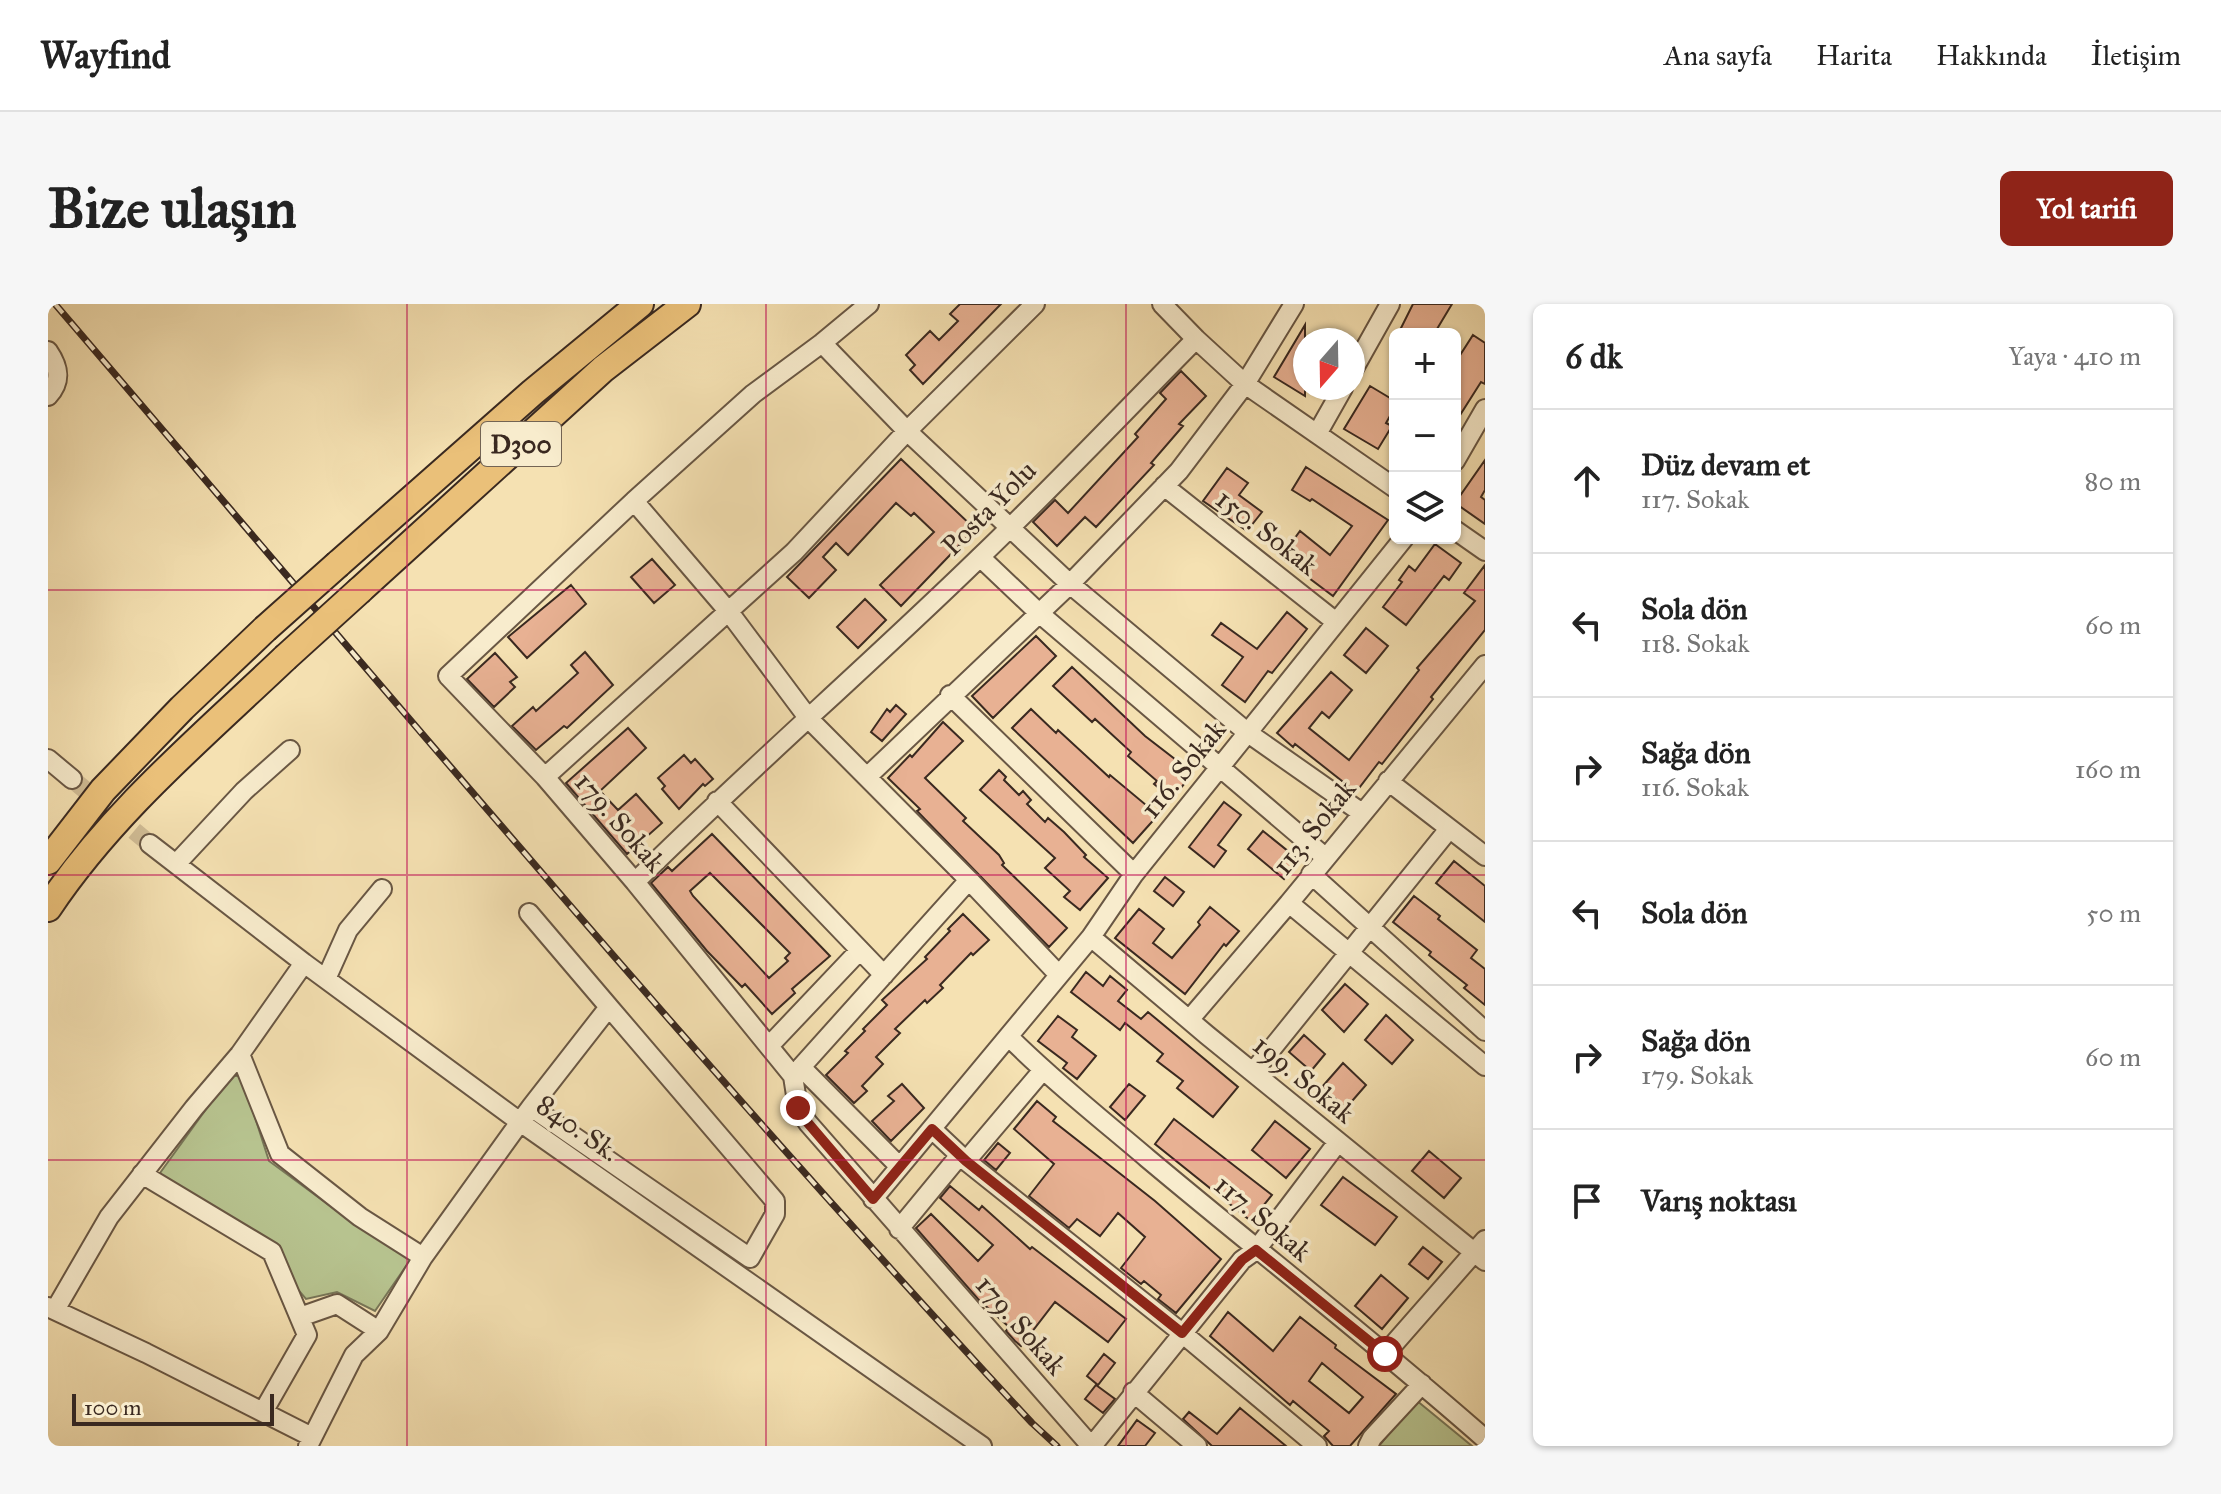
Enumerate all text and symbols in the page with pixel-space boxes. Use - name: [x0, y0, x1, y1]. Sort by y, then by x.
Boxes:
- text: Wayfind: [40, 32, 171, 78]
- text: Ana sayfa: [1664, 38, 1772, 73]
- text: Harita: [1816, 38, 1892, 73]
- text: Hakkında: [1936, 38, 2047, 73]
- text: İletişim: [2091, 38, 2181, 73]
- button: Yol tarifi: [2000, 171, 2173, 246]
- text: Bize ulaşın: [48, 174, 296, 242]
- north arrow: [1293, 328, 1365, 400]
- map controls: [1389, 328, 1461, 544]
- button: +: [1389, 328, 1461, 400]
- text: 6 dk: [1565, 336, 1623, 377]
- text: Yaya · 410 m: [2008, 340, 2141, 372]
- button: −: [1389, 400, 1461, 472]
- road number: D300: [481, 422, 561, 466]
- text: Düz devam et: [1641, 447, 1810, 483]
- street label: Posta Yolu: [934, 453, 1044, 563]
- icon: ahead: [1565, 459, 1609, 503]
- text: 80 m: [2085, 465, 2141, 497]
- button: layers: [1389, 472, 1461, 544]
- street label: 150. Sokak: [1209, 481, 1325, 583]
- text: 117. Sokak: [1641, 483, 1749, 515]
- text: Sola dön: [1641, 591, 1747, 627]
- icon: left: [1565, 603, 1609, 647]
- text: 60 m: [2085, 609, 2141, 641]
- text: 118. Sokak: [1641, 627, 1750, 659]
- street label: 116. Sokak: [1133, 713, 1233, 825]
- text: Sağa dön: [1641, 735, 1751, 771]
- icon: right: [1565, 747, 1609, 791]
- text: 160 m: [2075, 753, 2141, 785]
- street label: 179. Sokak: [567, 765, 673, 879]
- text: 116. Sokak: [1641, 771, 1749, 803]
- street label: 113. Sokak: [1265, 772, 1363, 882]
- icon: left: [1565, 891, 1609, 935]
- text: Sola dön: [1641, 895, 1747, 931]
- text: 50 m: [2086, 897, 2141, 929]
- text: Sağa dön: [1641, 1023, 1751, 1059]
- street label: 199. Sokak: [1246, 1027, 1362, 1131]
- icon: right: [1565, 1035, 1609, 1079]
- text: 60 m: [2085, 1041, 2141, 1073]
- text: 179. Sokak: [1641, 1059, 1753, 1091]
- street label: 840. Sk.: [530, 1087, 626, 1169]
- route end: [780, 1090, 816, 1126]
- street label: 117. Sokak: [1207, 1167, 1319, 1269]
- icon: arrive: [1565, 1179, 1609, 1223]
- text: Varış noktası: [1641, 1183, 1797, 1219]
- street label: 179. Sokak: [968, 1268, 1074, 1382]
- route start: [1367, 1336, 1403, 1372]
- scale bar: [72, 1390, 274, 1426]
- text: 100 m: [84, 1394, 141, 1421]

